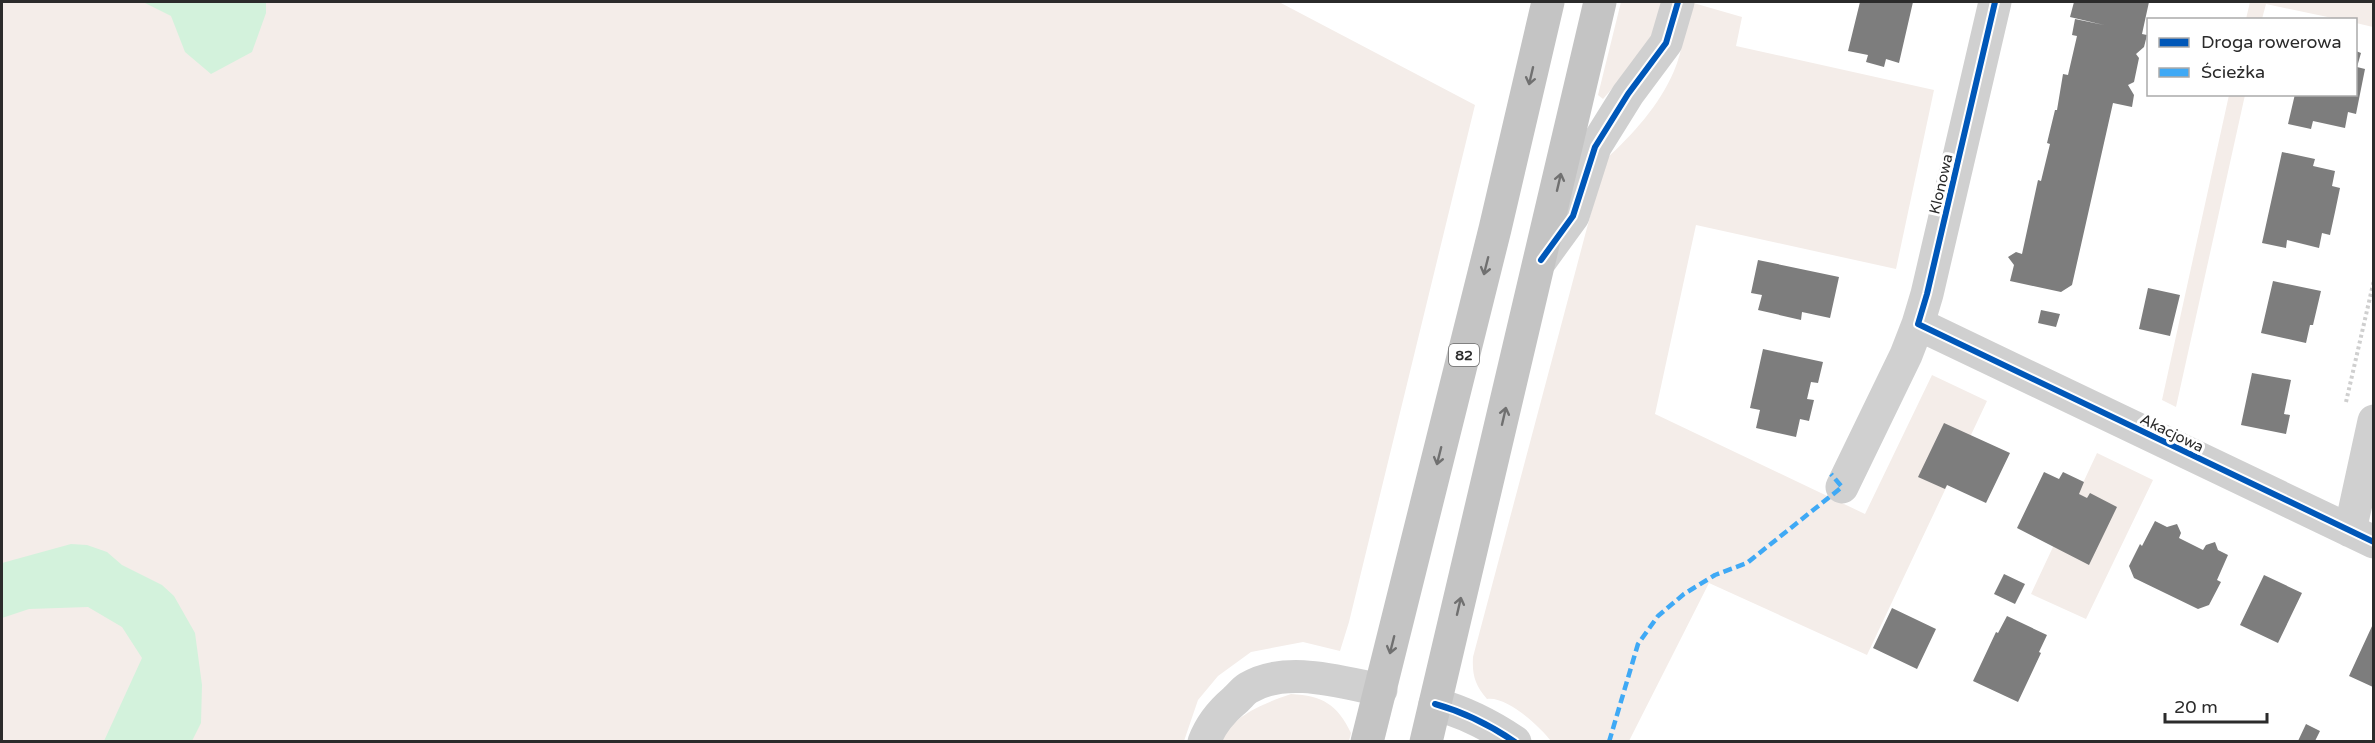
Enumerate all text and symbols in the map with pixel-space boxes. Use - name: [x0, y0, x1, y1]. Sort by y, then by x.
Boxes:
- legend: [2147, 18, 2357, 96]
- text: Droga rowerowa: [2201, 31, 2342, 53]
- text: Ścieżka: [2201, 61, 2265, 83]
- one-way arrow: [1524, 67, 1536, 86]
- street label: Klonowa: [1925, 152, 1957, 216]
- one-way arrow: [1553, 173, 1565, 192]
- one-way arrow: [1480, 256, 1492, 275]
- road number: 82: [1449, 344, 1479, 366]
- one-way arrow: [1498, 407, 1510, 426]
- street label: Akacjowa: [2137, 410, 2207, 456]
- one-way arrow: [1433, 446, 1444, 465]
- one-way arrow: [1453, 597, 1465, 616]
- one-way arrow: [1385, 635, 1397, 654]
- scale bar: [2165, 686, 2267, 724]
- text: 20 m: [2174, 696, 2218, 718]

